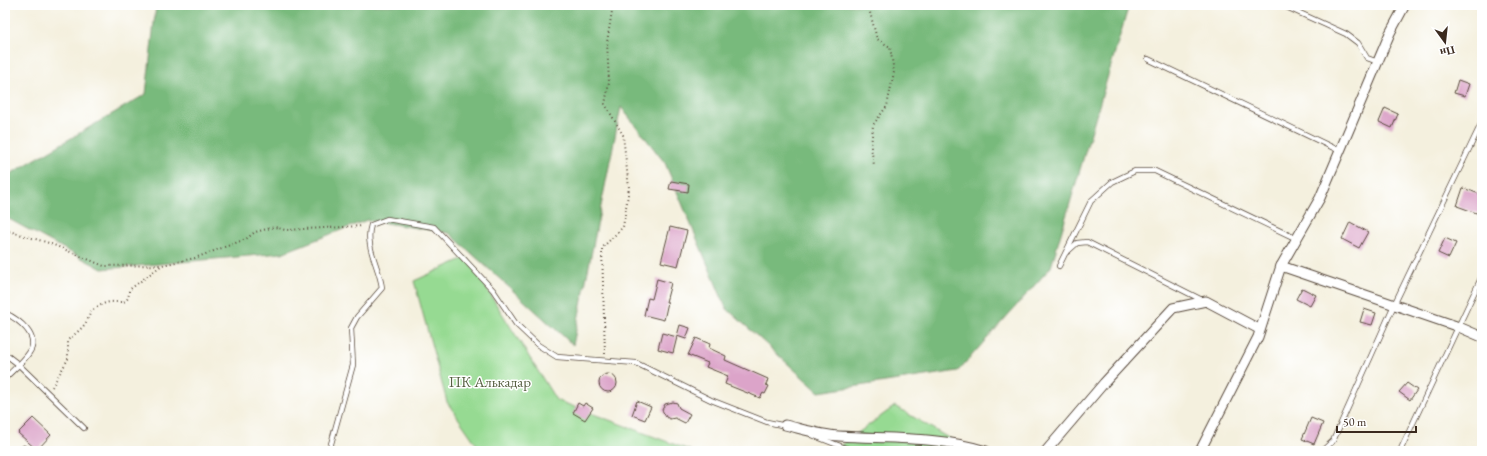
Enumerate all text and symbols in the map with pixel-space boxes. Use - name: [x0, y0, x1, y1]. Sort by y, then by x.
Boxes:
- north arrow: [1425, 22, 1465, 62]
- text: Пн: [1438, 43, 1457, 61]
- park label: ПК Алькадар: [449, 372, 531, 391]
- scale bar: [1337, 408, 1416, 434]
- text: 50 m: [1343, 414, 1367, 430]

